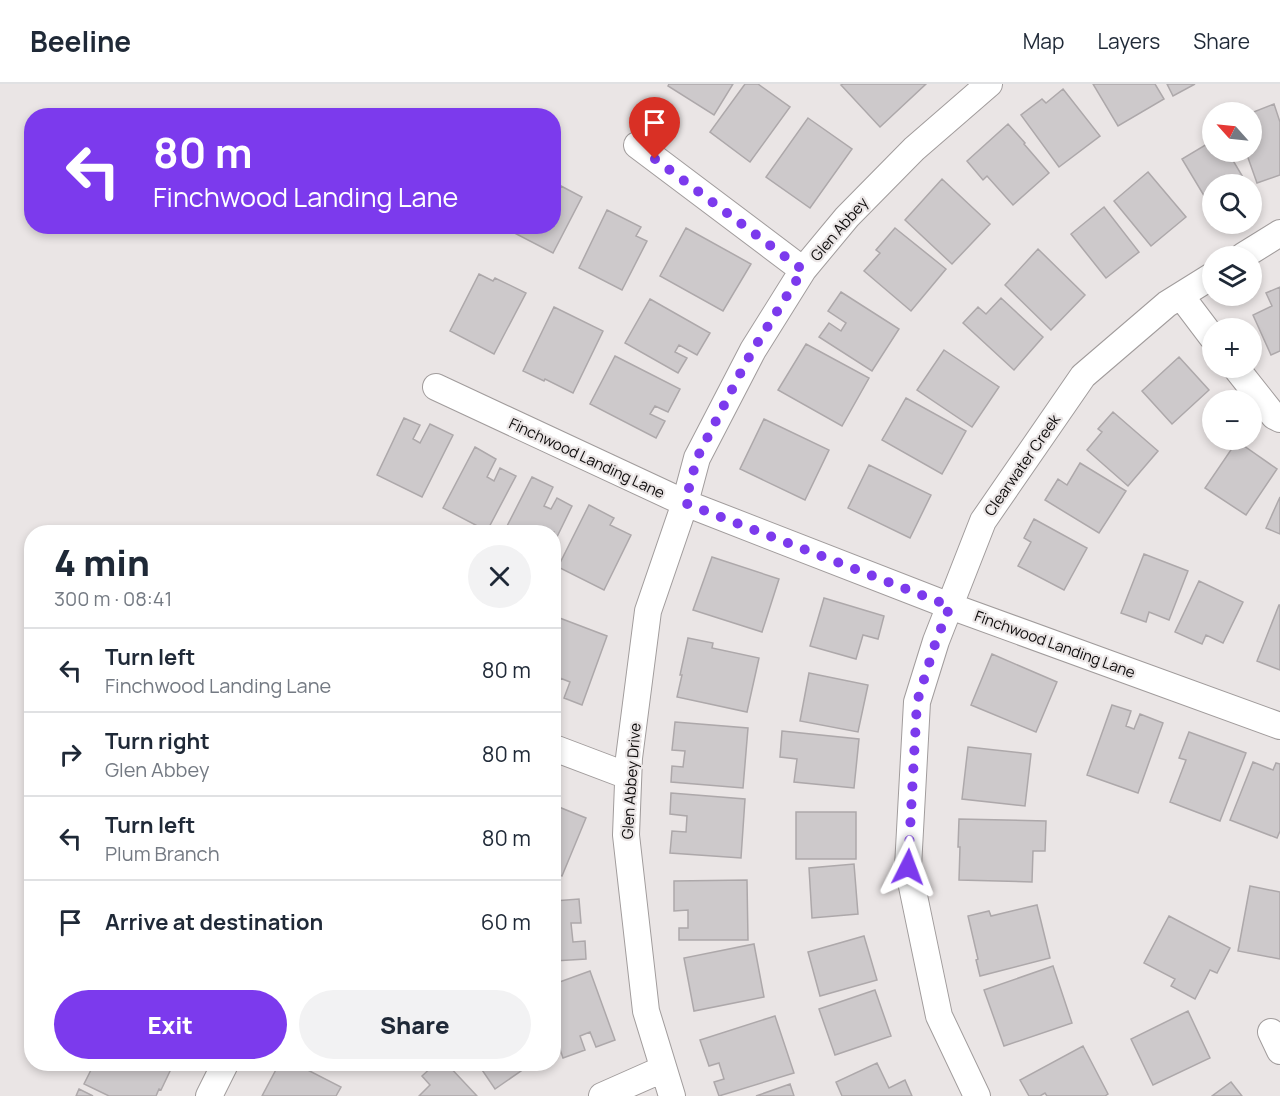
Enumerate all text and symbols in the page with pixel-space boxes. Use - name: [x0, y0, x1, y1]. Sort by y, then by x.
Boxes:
- text: Beeline: [30, 22, 131, 60]
- text: Map: [1023, 27, 1064, 55]
- text: Layers: [1097, 27, 1160, 55]
- text: Share: [1193, 27, 1250, 55]
- pin: [629, 97, 680, 159]
- north arrow: [1202, 102, 1262, 162]
- map controls: [1202, 102, 1262, 450]
- icon: arrive: [638, 106, 671, 139]
- text: 80 m: [153, 123, 253, 181]
- icon: left: [54, 132, 132, 210]
- button: search: [1202, 174, 1262, 234]
- text: Finchwood Landing Lane: [153, 178, 458, 215]
- street label: Glen Abbey: [805, 192, 873, 265]
- button: layers: [1202, 246, 1262, 306]
- button: +: [1202, 318, 1262, 378]
- button: −: [1202, 390, 1262, 450]
- street label: Clearwater Creek: [979, 409, 1065, 520]
- street label: Finchwood Landing Lane: [506, 413, 669, 503]
- text: 4 min: [54, 538, 150, 587]
- button: close: [468, 545, 531, 608]
- text: 300 m · 08:41: [54, 585, 172, 612]
- street label: Finchwood Landing Lane: [972, 605, 1139, 683]
- text: Turn left: [105, 642, 195, 672]
- icon: left: [54, 654, 87, 687]
- text: 80 m: [482, 655, 531, 685]
- text: Finchwood Landing Lane: [105, 672, 331, 699]
- street label: Glen Abbey Drive: [616, 722, 646, 840]
- text: Turn right: [105, 726, 210, 756]
- icon: right: [54, 738, 87, 771]
- text: 80 m: [482, 739, 531, 769]
- text: Glen Abbey: [105, 756, 209, 783]
- text: Turn left: [105, 810, 195, 840]
- icon: left: [54, 822, 87, 855]
- text: 80 m: [482, 823, 531, 853]
- position arrow: [876, 835, 940, 899]
- text: Plum Branch: [105, 840, 220, 867]
- icon: arrive: [54, 906, 87, 939]
- text: Arrive at destination: [105, 907, 323, 937]
- text: 60 m: [481, 907, 531, 937]
- button: Exit: [54, 990, 287, 1059]
- button: Share: [299, 990, 531, 1059]

